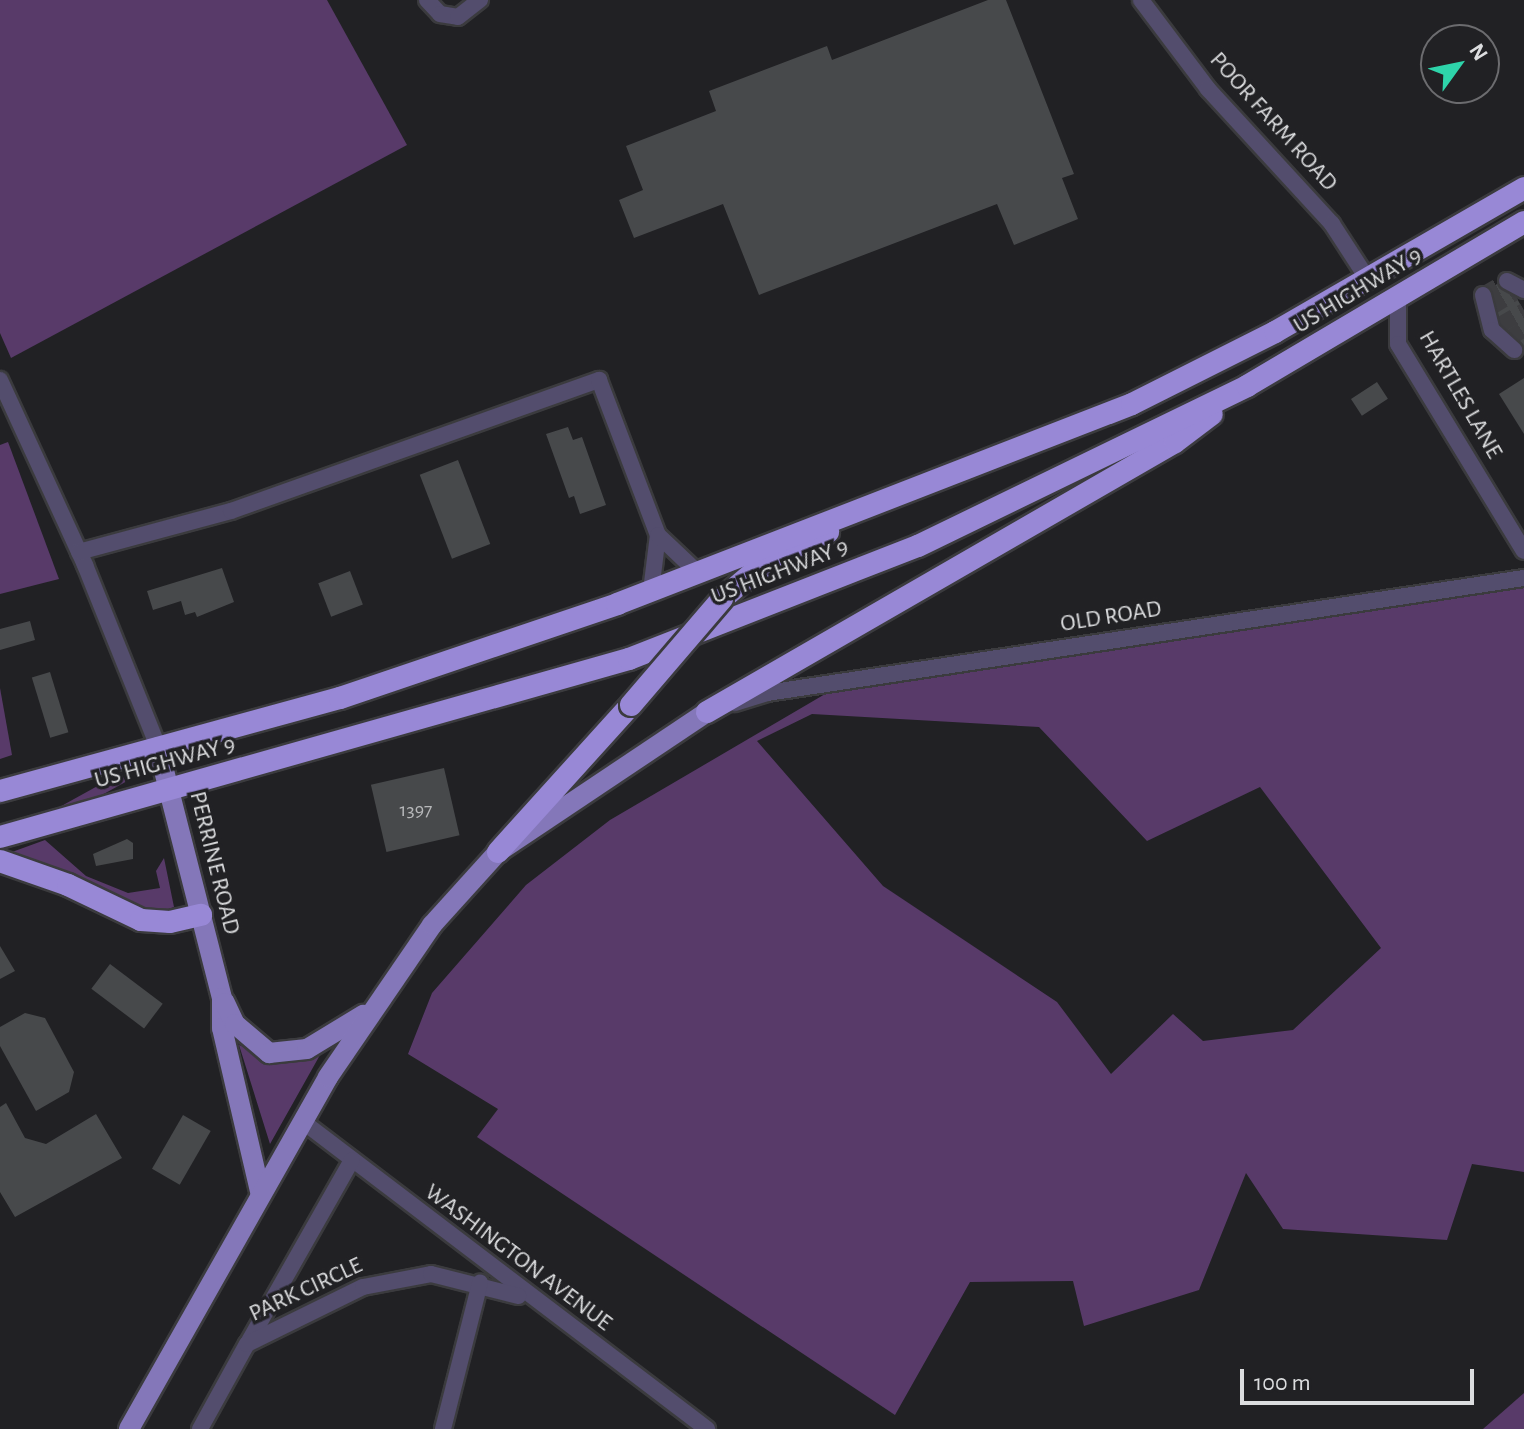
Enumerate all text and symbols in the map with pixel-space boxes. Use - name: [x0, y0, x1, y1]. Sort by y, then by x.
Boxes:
- north arrow: [1420, 24, 1500, 104]
- text: N: [1465, 40, 1492, 64]
- street label: POOR FARM ROAD: [1203, 46, 1343, 198]
- street label: US HIGHWAY 9: [1289, 241, 1427, 341]
- street label: HARTLES LANE: [1412, 326, 1508, 464]
- street label: US HIGHWAY 9: [707, 533, 853, 611]
- street label: OLD ROAD: [1058, 595, 1164, 639]
- street label: US HIGHWAY 9: [91, 730, 239, 796]
- street label: PERRINE ROAD: [182, 788, 246, 938]
- house number: 1397: [400, 798, 432, 822]
- street label: WASHINGTON AVENUE: [419, 1178, 617, 1338]
- street label: PARK CIRCLE: [245, 1251, 367, 1329]
- scale bar: [1244, 1353, 1478, 1403]
- text: 100 m: [1254, 1371, 1311, 1395]

